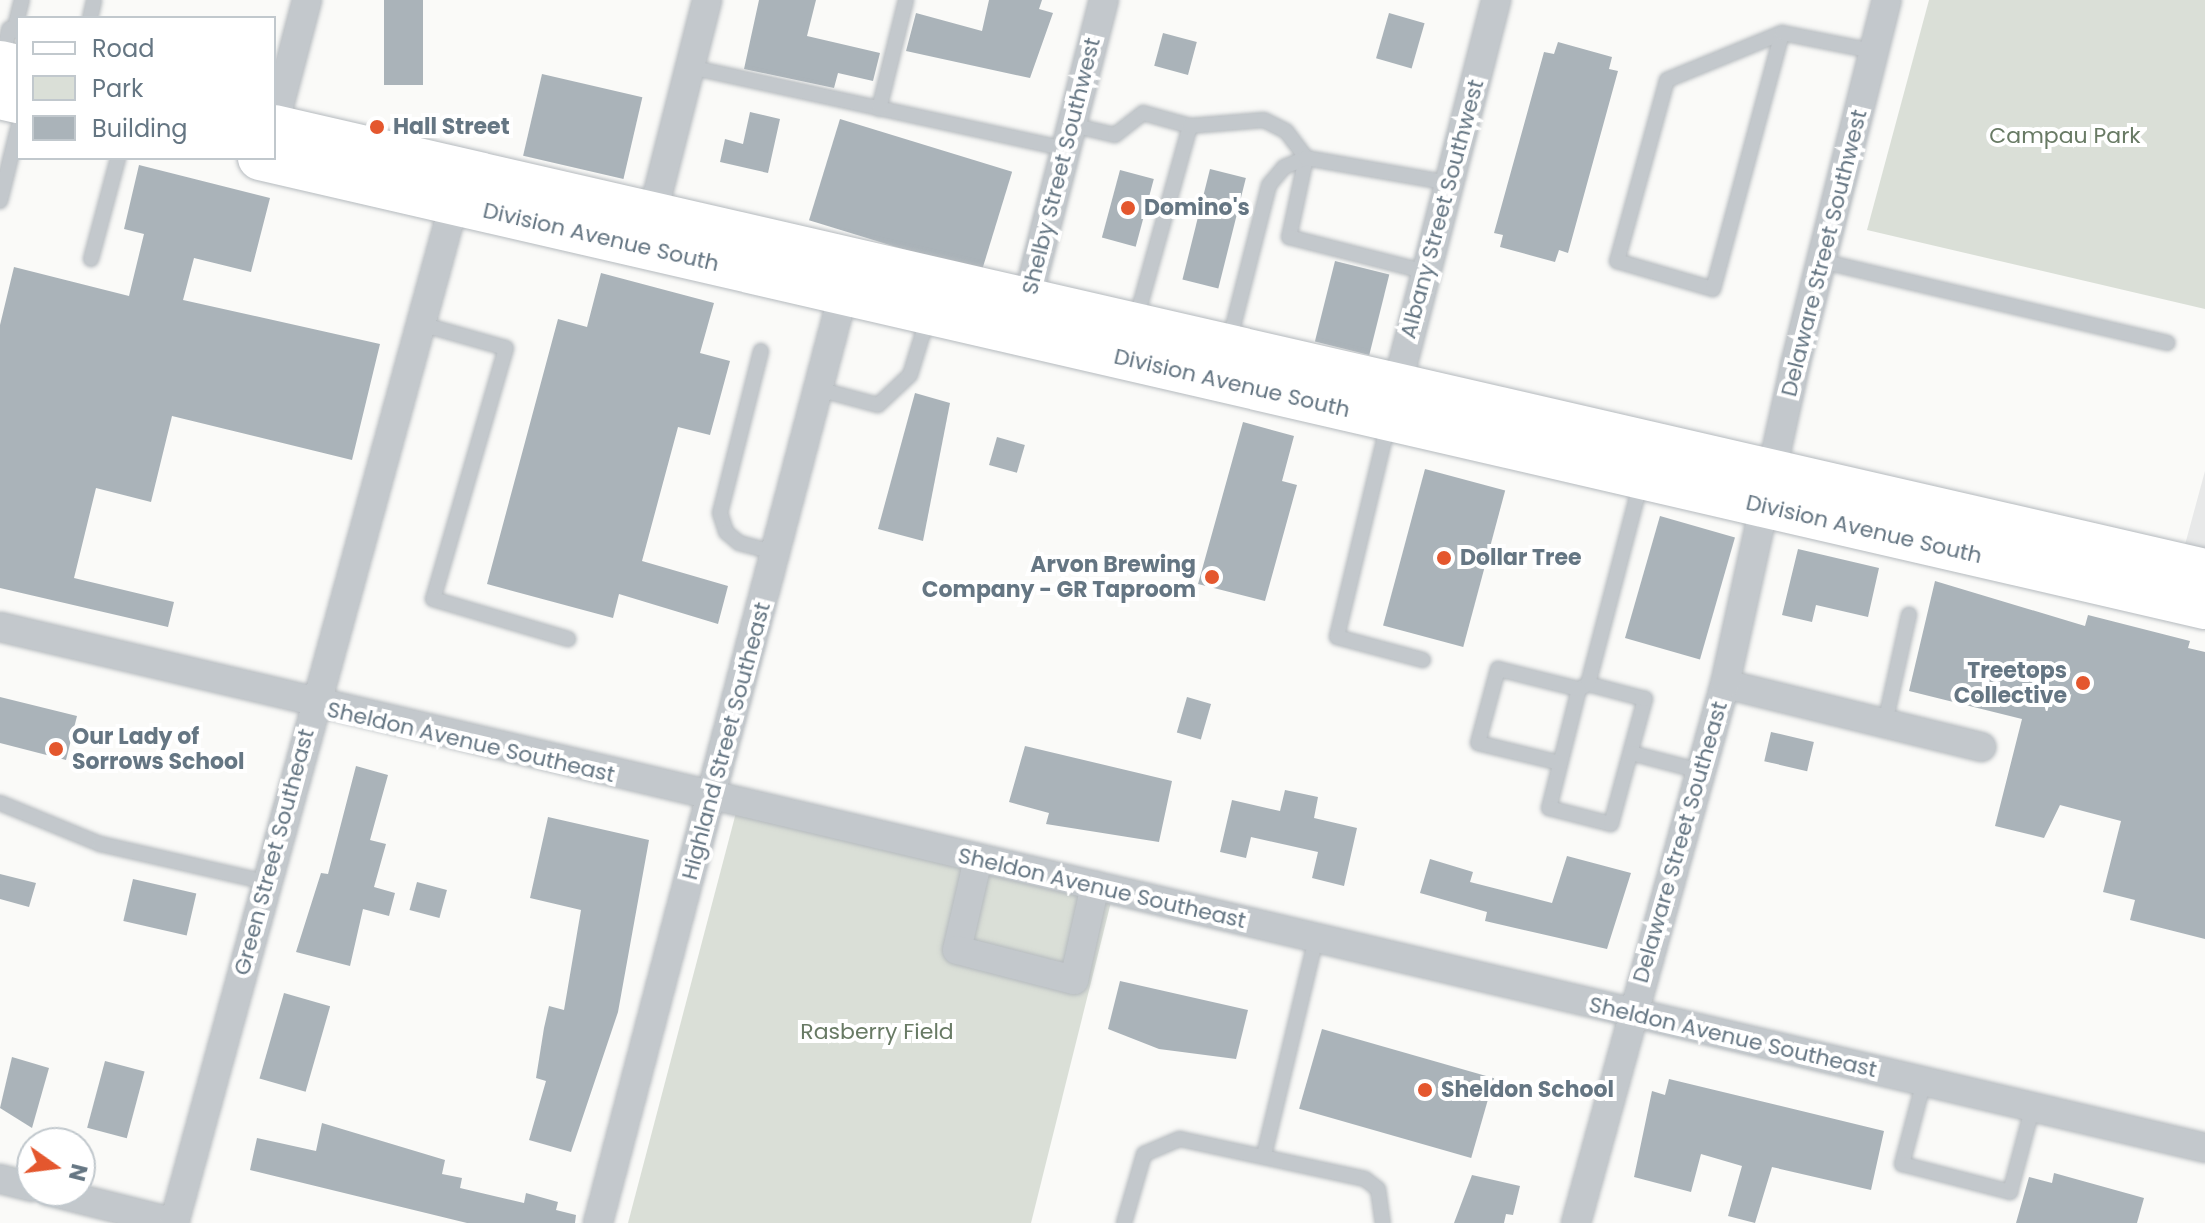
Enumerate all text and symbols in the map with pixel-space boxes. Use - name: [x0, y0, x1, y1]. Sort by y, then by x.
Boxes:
- legend: [16, 16, 276, 160]
- text: Road: [92, 32, 154, 65]
- street label: Shelby Street Southwest: [1016, 35, 1106, 297]
- text: Park: [92, 72, 143, 105]
- street label: Albany Street Southwest: [1395, 77, 1489, 341]
- street label: Delaware Street Southwest: [1776, 107, 1872, 399]
- text: Building: [92, 112, 188, 145]
- place label: Hall Street: [393, 114, 510, 140]
- marker: Hall Street: [368, 118, 386, 136]
- park label: Campau Park: [1989, 123, 2141, 149]
- place label: Domino's: [1144, 195, 1250, 221]
- street label: Division Avenue South: [480, 197, 722, 277]
- marker: Domino's: [1119, 199, 1137, 217]
- street label: Division Avenue South: [1111, 343, 1353, 423]
- street label: Division Avenue South: [1743, 489, 1985, 569]
- place label: Dollar Tree: [1460, 545, 1582, 571]
- marker: Dollar Tree: [1435, 549, 1453, 567]
- place label: Arvon Brewing Company - GR Taproom: [922, 551, 1196, 602]
- marker: Arvon Brewing Company - GR Taproom: [1203, 568, 1221, 586]
- street label: Highland Street Southeast: [676, 599, 776, 883]
- place label: Treetops Collective: [1954, 657, 2067, 708]
- marker: Treetops Collective: [2074, 674, 2092, 692]
- street label: Sheldon Avenue Southeast: [325, 696, 617, 788]
- street label: Delaware Street Southeast: [1627, 698, 1733, 986]
- place label: Our Lady of Sorrows School: [72, 723, 245, 774]
- street label: Green Street Southeast: [228, 726, 320, 978]
- marker: Our Lady of Sorrows School: [47, 740, 65, 758]
- street label: Sheldon Avenue Southeast: [956, 842, 1248, 934]
- street label: Sheldon Avenue Southeast: [1587, 991, 1879, 1083]
- park label: Rasberry Field: [800, 1019, 954, 1045]
- place label: Sheldon School: [1441, 1077, 1614, 1103]
- marker: Sheldon School: [1416, 1081, 1434, 1099]
- north arrow: [16, 1127, 96, 1207]
- text: N: [61, 1161, 95, 1184]

